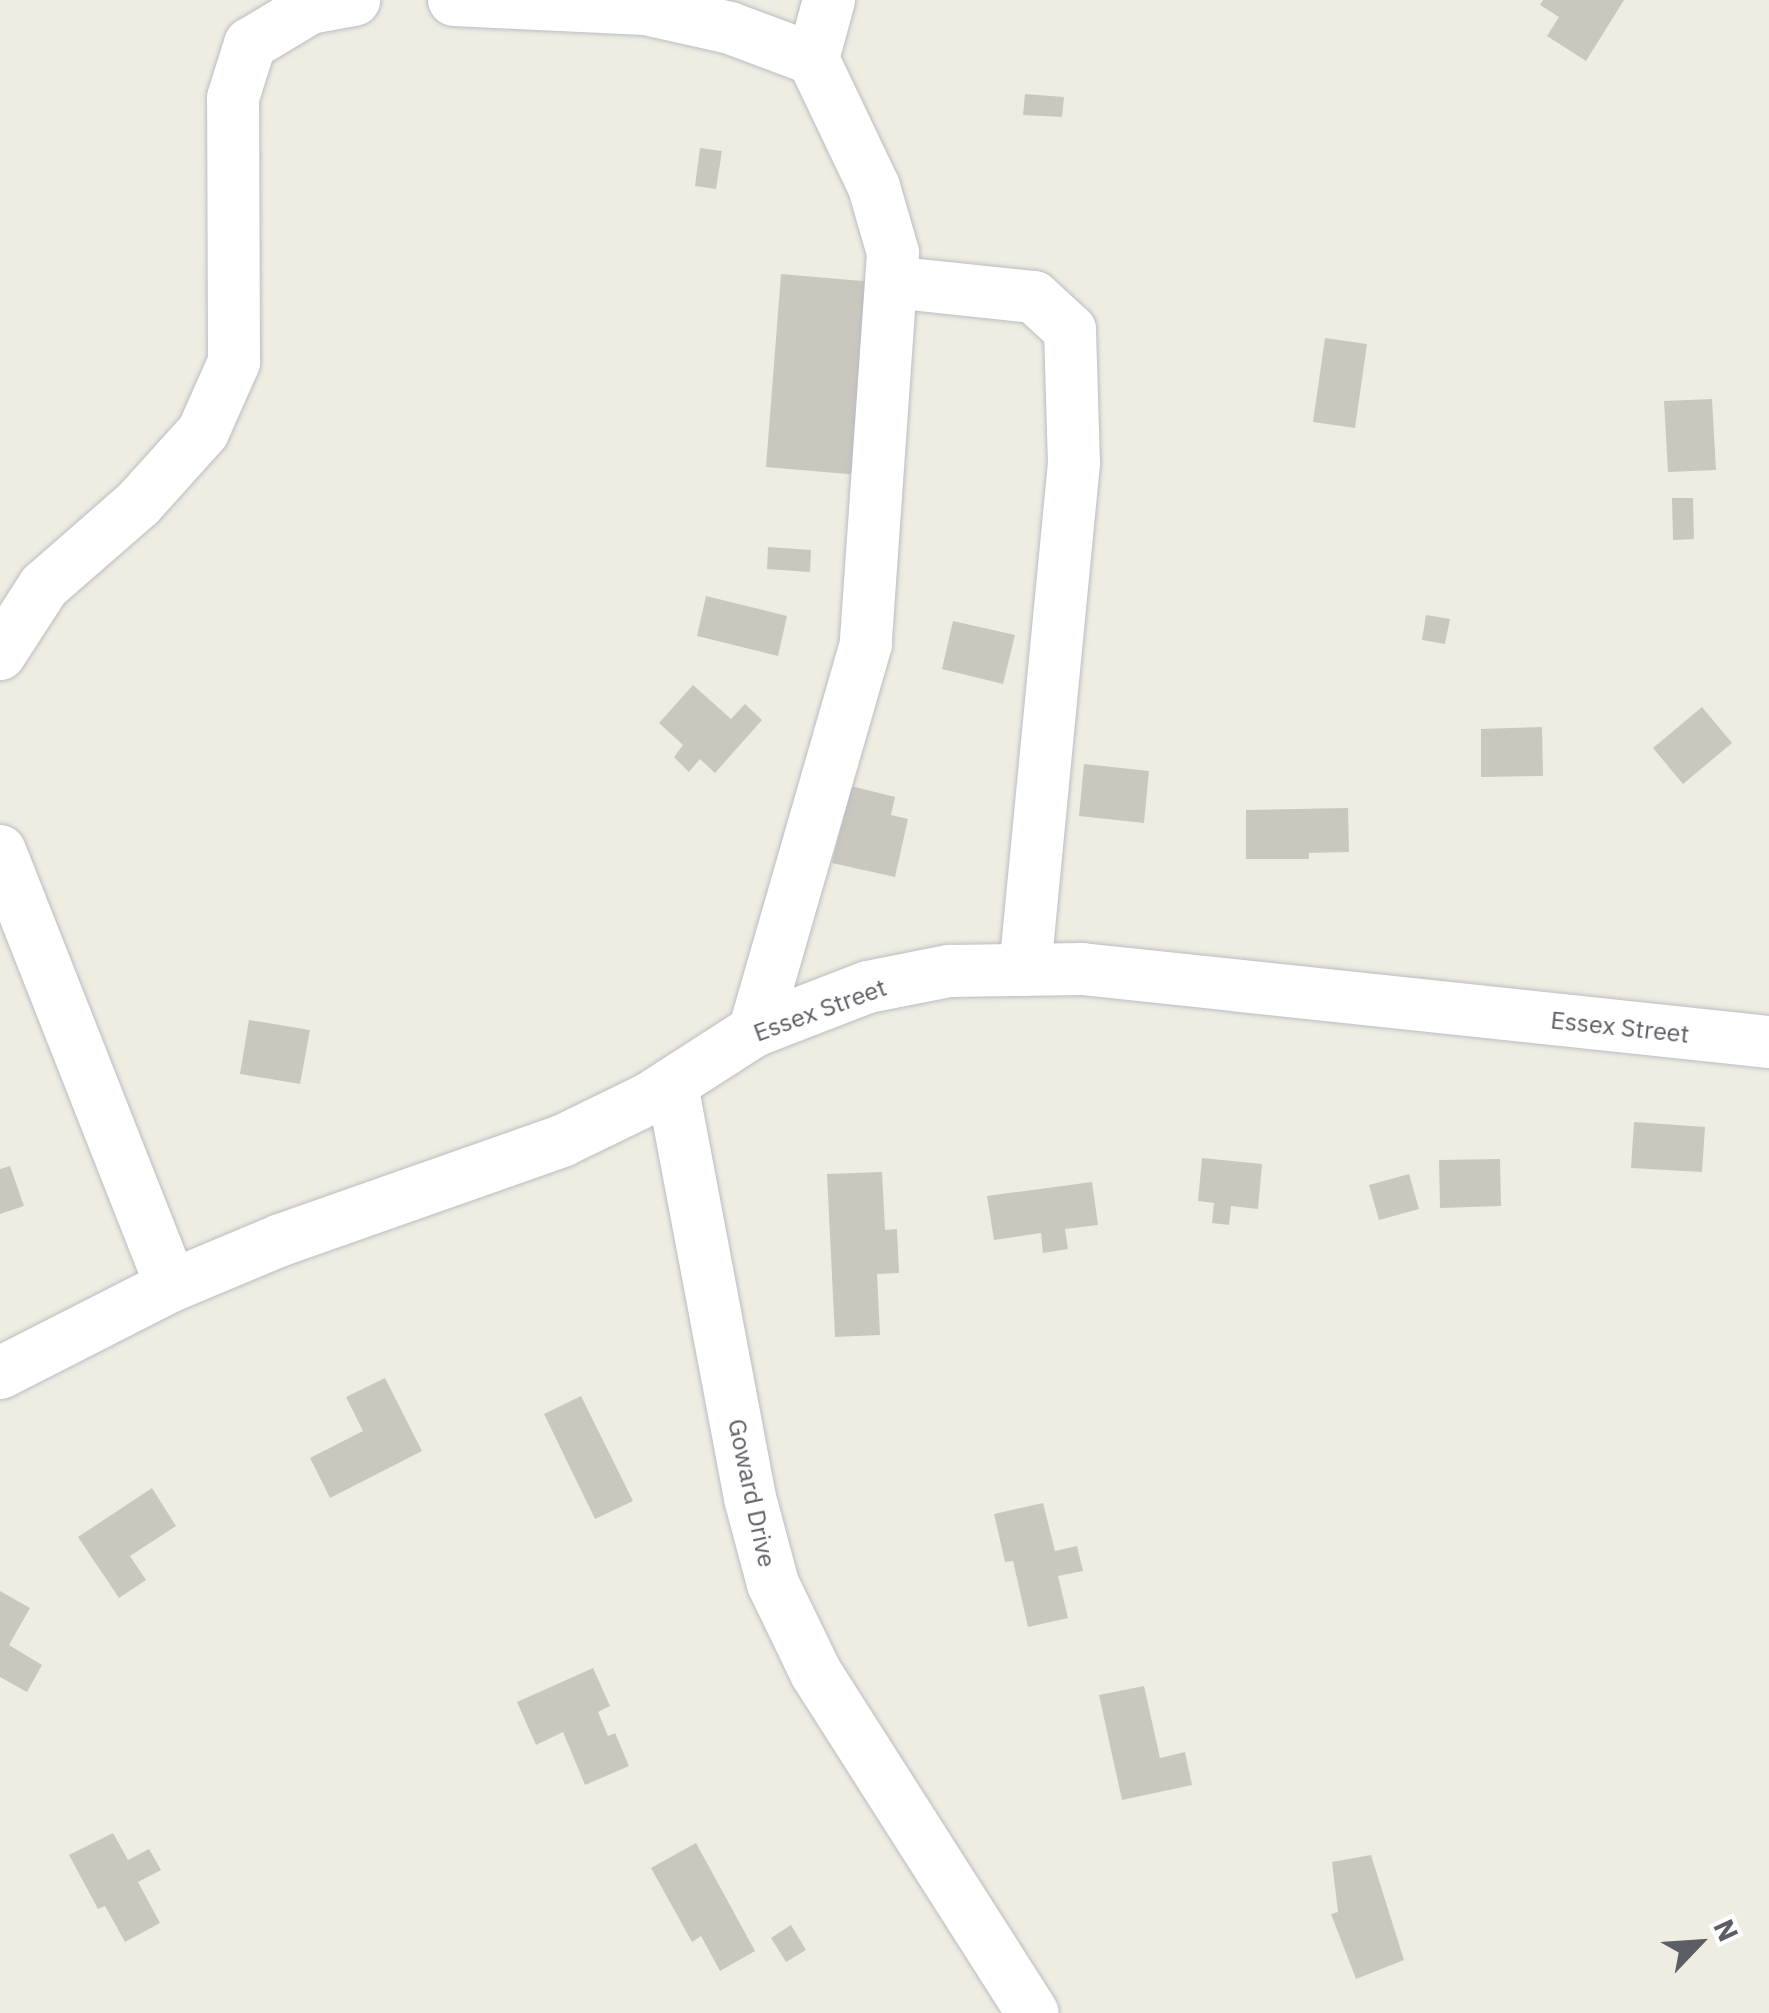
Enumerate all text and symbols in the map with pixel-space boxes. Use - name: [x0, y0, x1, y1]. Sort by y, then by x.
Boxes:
- street label: Essex Street: [749, 972, 891, 1048]
- street label: Essex Street: [1549, 1005, 1691, 1049]
- street label: Goward Drive: [722, 1416, 782, 1570]
- north arrow: [1649, 1893, 1749, 1993]
- text: N: [1706, 1913, 1748, 1947]

